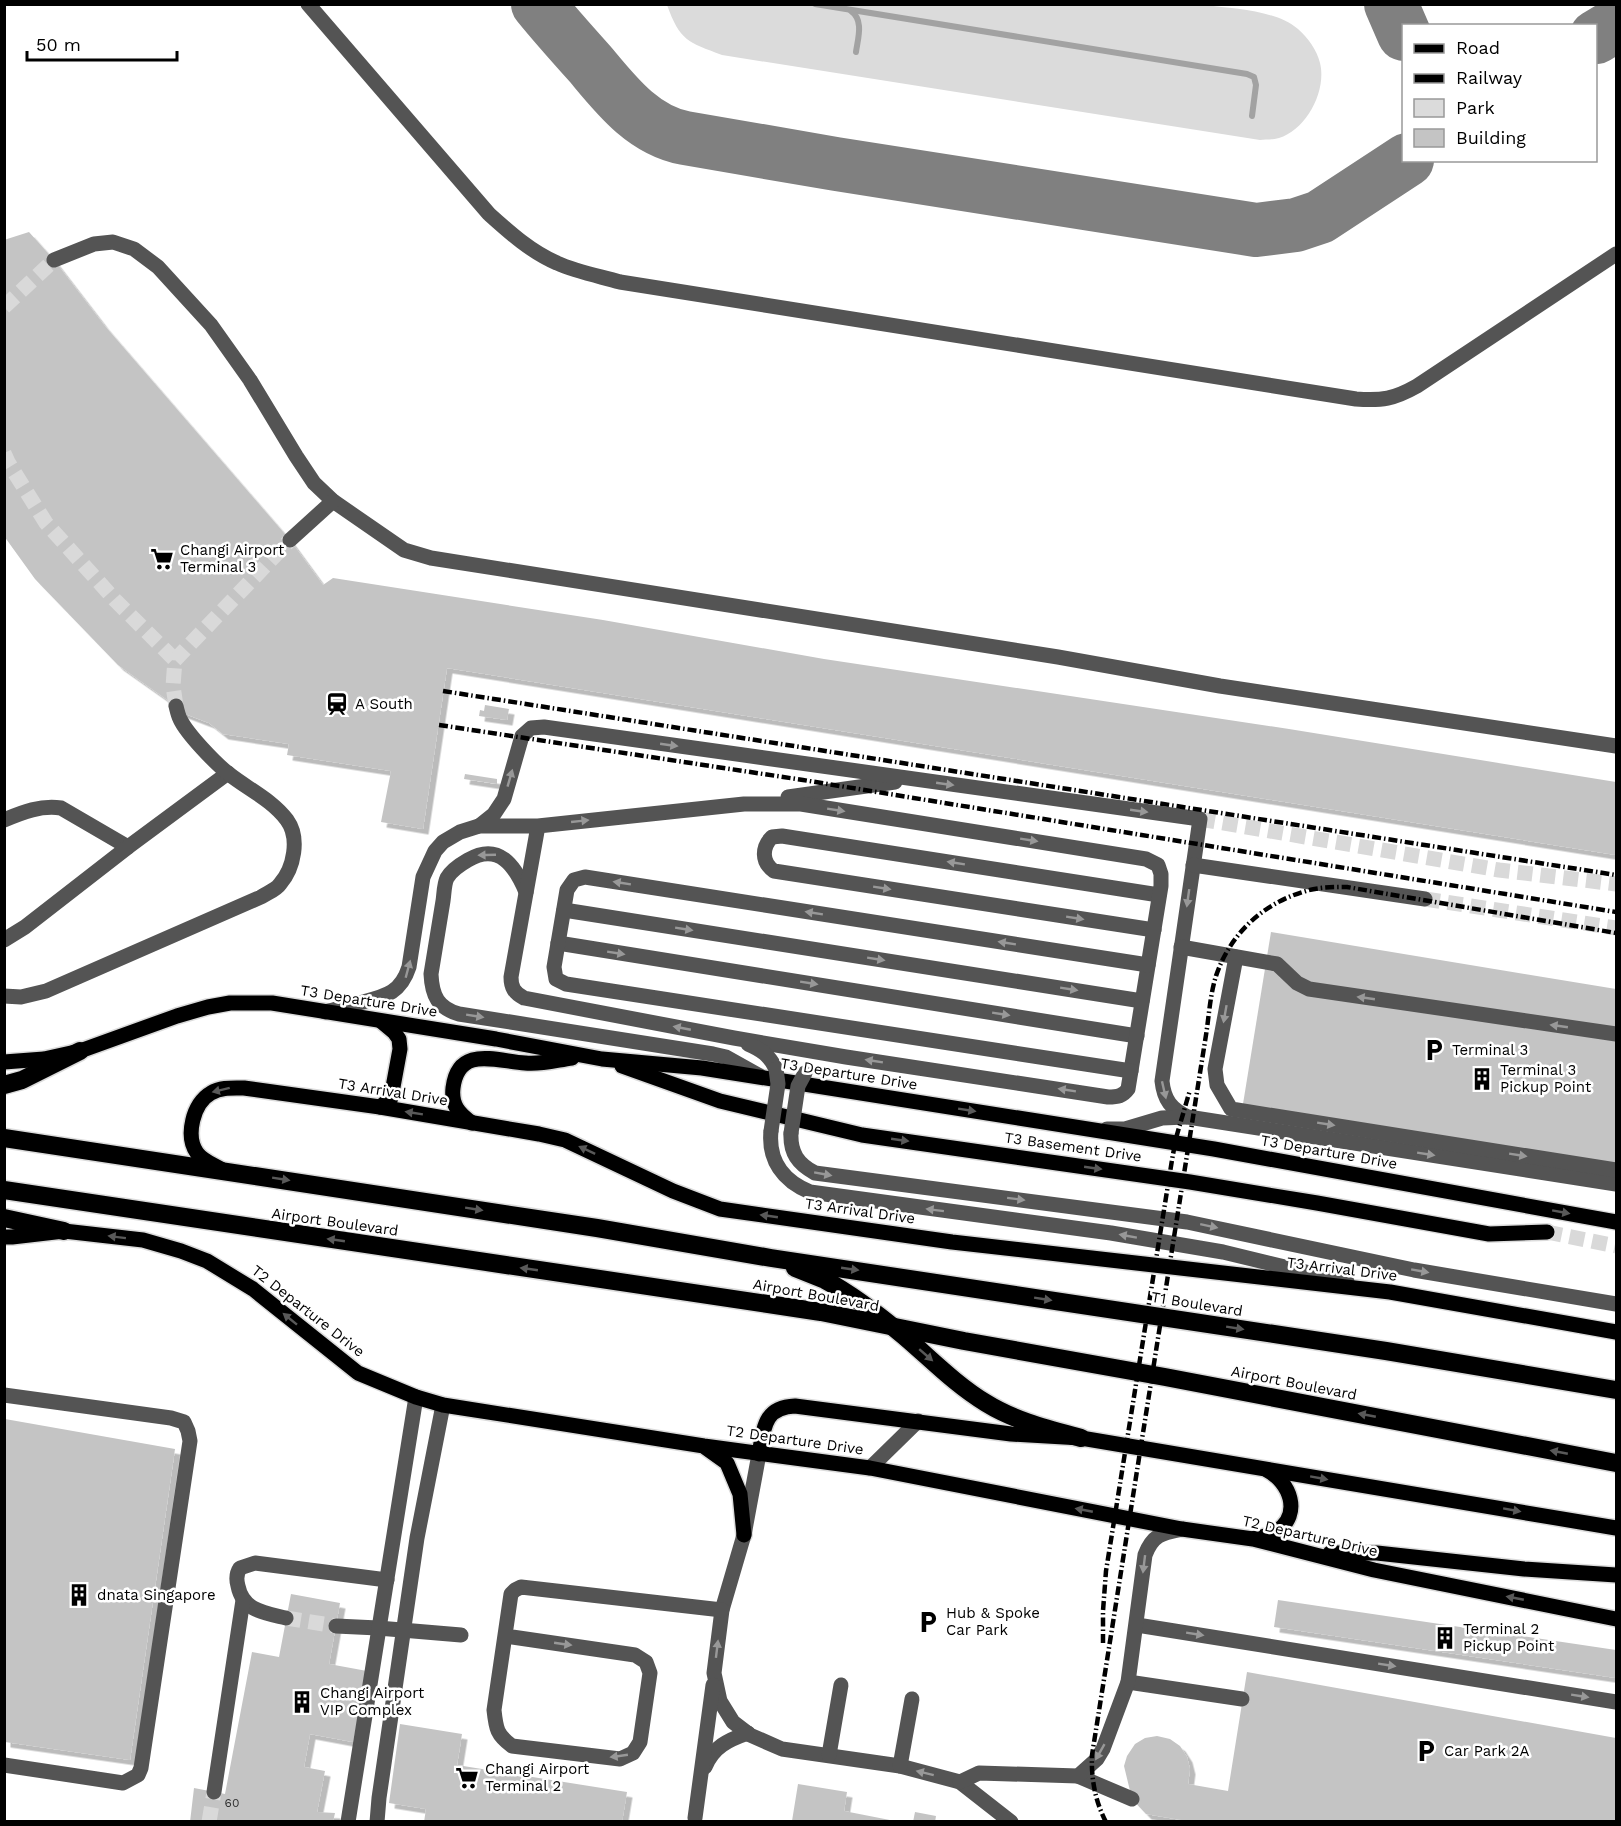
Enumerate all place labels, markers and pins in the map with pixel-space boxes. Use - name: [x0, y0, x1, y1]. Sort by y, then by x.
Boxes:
- place label: Changi Airport Terminal 3: [180, 541, 285, 576]
- supermarket icon: Changi Airport Terminal 3: [149, 546, 175, 572]
- station icon: A South: [324, 691, 350, 717]
- place label: A South: [355, 695, 413, 713]
- parking icon: Terminal 3: [1421, 1037, 1447, 1063]
- place label: Terminal 3: [1452, 1041, 1528, 1059]
- place label: Terminal 3 Pickup Point: [1500, 1061, 1592, 1096]
- building icon: Terminal 3 Pickup Point: [1469, 1066, 1495, 1092]
- building icon: dnata Singapore: [66, 1582, 92, 1608]
- place label: dnata Singapore: [97, 1586, 216, 1604]
- place label: Hub & Spoke Car Park: [946, 1604, 1040, 1639]
- parking icon: Hub & Spoke Car Park: [915, 1609, 941, 1635]
- place label: Terminal 2 Pickup Point: [1463, 1620, 1555, 1655]
- building icon: Terminal 2 Pickup Point: [1432, 1625, 1458, 1651]
- place label: Changi Airport VIP Complex: [320, 1684, 425, 1719]
- building icon: Changi Airport VIP Complex: [289, 1689, 315, 1715]
- parking icon: Car Park 2A: [1413, 1738, 1439, 1764]
- place label: Car Park 2A: [1444, 1742, 1529, 1760]
- place label: Changi Airport Terminal 2: [485, 1760, 590, 1795]
- supermarket icon: Changi Airport Terminal 2: [454, 1765, 480, 1791]

